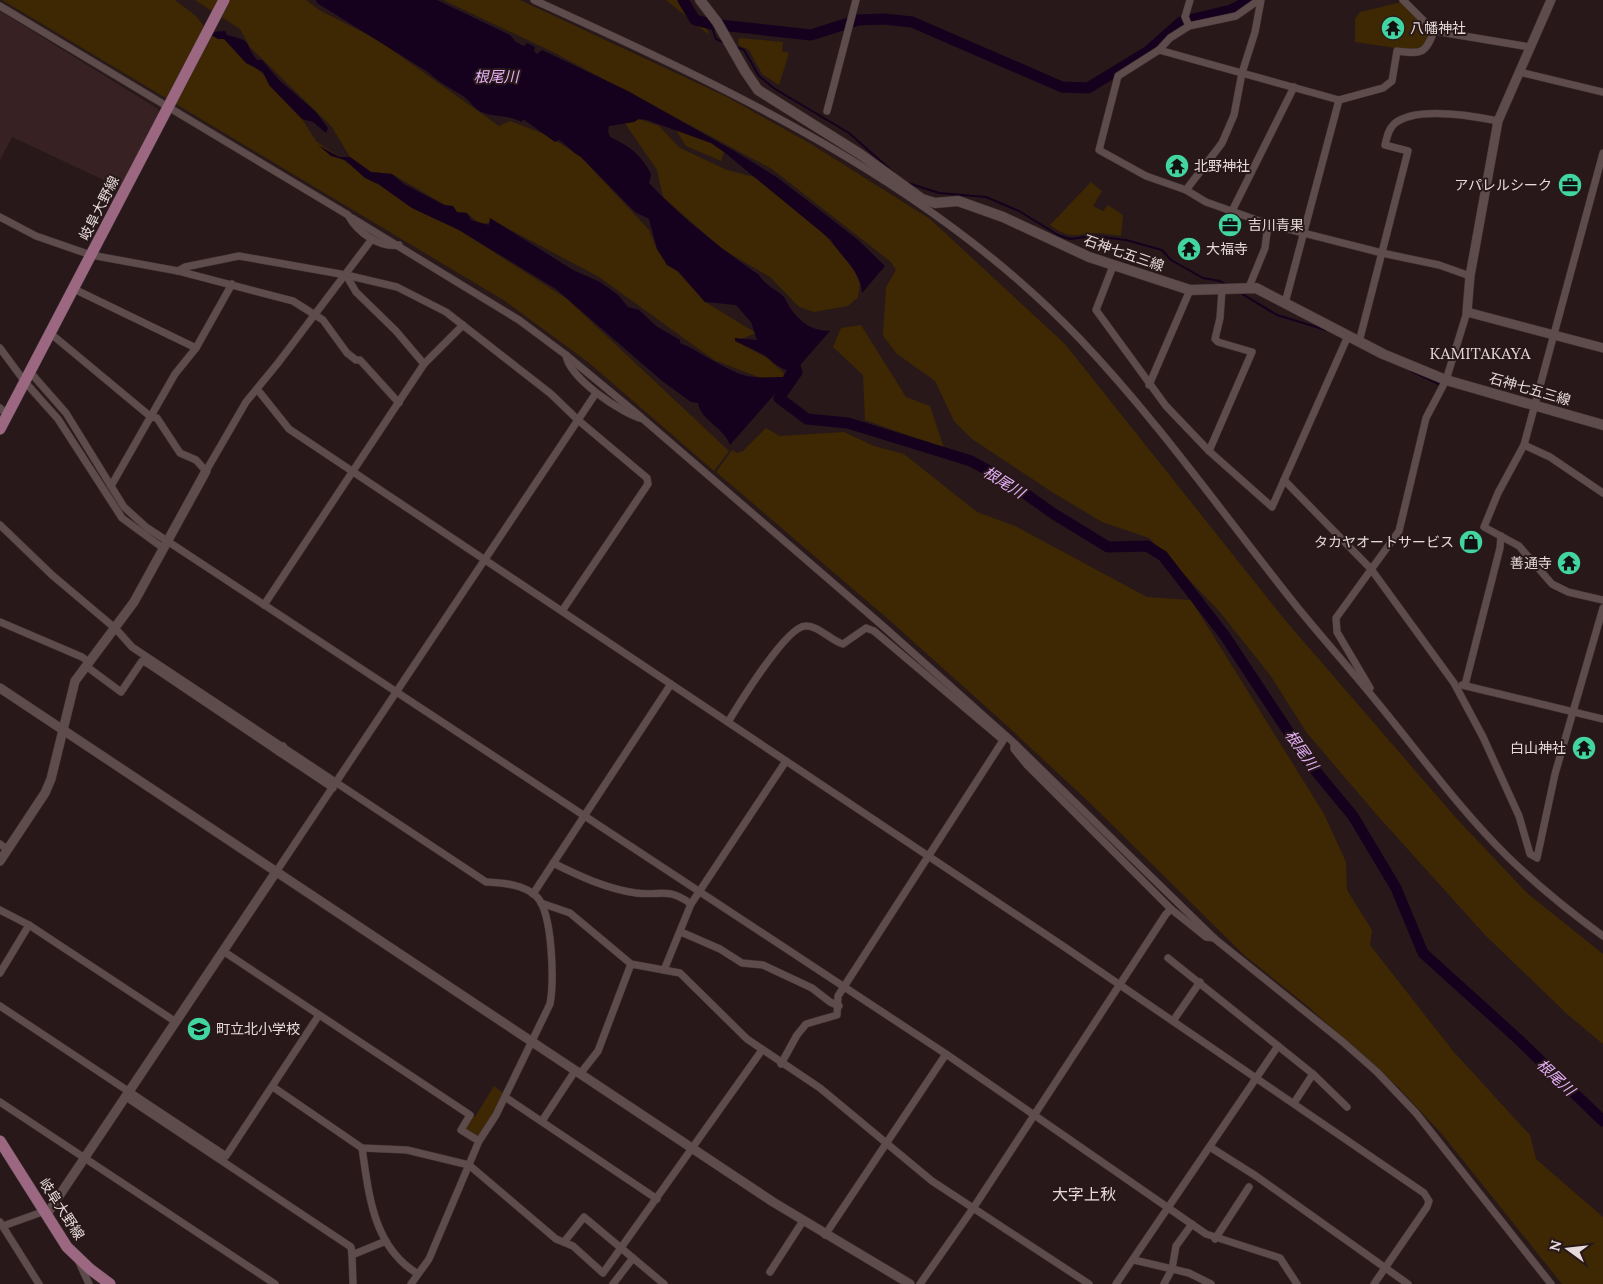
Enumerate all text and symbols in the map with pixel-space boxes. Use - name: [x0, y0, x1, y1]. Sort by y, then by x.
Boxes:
- temple icon: 八幡神社: [1380, 15, 1406, 41]
- place label: 八幡神社: [1410, 19, 1466, 37]
- water label: 根尾川: [473, 67, 520, 86]
- temple icon: 北野神社: [1164, 153, 1190, 179]
- place label: 北野神社: [1194, 157, 1250, 175]
- office icon: アパレルシーク: [1557, 172, 1583, 198]
- street label: 岐阜大野線: [75, 173, 123, 243]
- place label: アパレルシーク: [1454, 176, 1552, 194]
- office icon: 吉川青果: [1217, 212, 1243, 238]
- place label: 吉川青果: [1248, 216, 1304, 234]
- street label: 石神七五三線: [1081, 231, 1167, 275]
- temple icon: 大福寺: [1176, 236, 1202, 262]
- place label: 大福寺: [1206, 240, 1248, 258]
- district label: KAMITAKAYA: [1430, 343, 1531, 363]
- street label: 石神七五三線: [1487, 369, 1573, 409]
- water label: 根尾川: [980, 462, 1030, 503]
- shop icon: タカヤオートサービス: [1458, 529, 1484, 555]
- place label: タカヤオートサービス: [1314, 533, 1454, 551]
- temple icon: 善通寺: [1556, 550, 1582, 576]
- place label: 善通寺: [1510, 554, 1552, 572]
- water label: 根尾川: [1281, 726, 1324, 776]
- temple icon: 白山神社: [1571, 735, 1597, 761]
- place label: 白山神社: [1510, 739, 1566, 757]
- school or university icon: 町立北小学校: [186, 1016, 212, 1042]
- place label: 町立北小学校: [216, 1020, 300, 1038]
- water label: 根尾川: [1533, 1055, 1580, 1101]
- street label: 岐阜大野線: [35, 1175, 89, 1243]
- district label: 大字上秋: [1052, 1184, 1116, 1204]
- north arrow: [1543, 1224, 1593, 1274]
- text: N: [1545, 1238, 1566, 1253]

